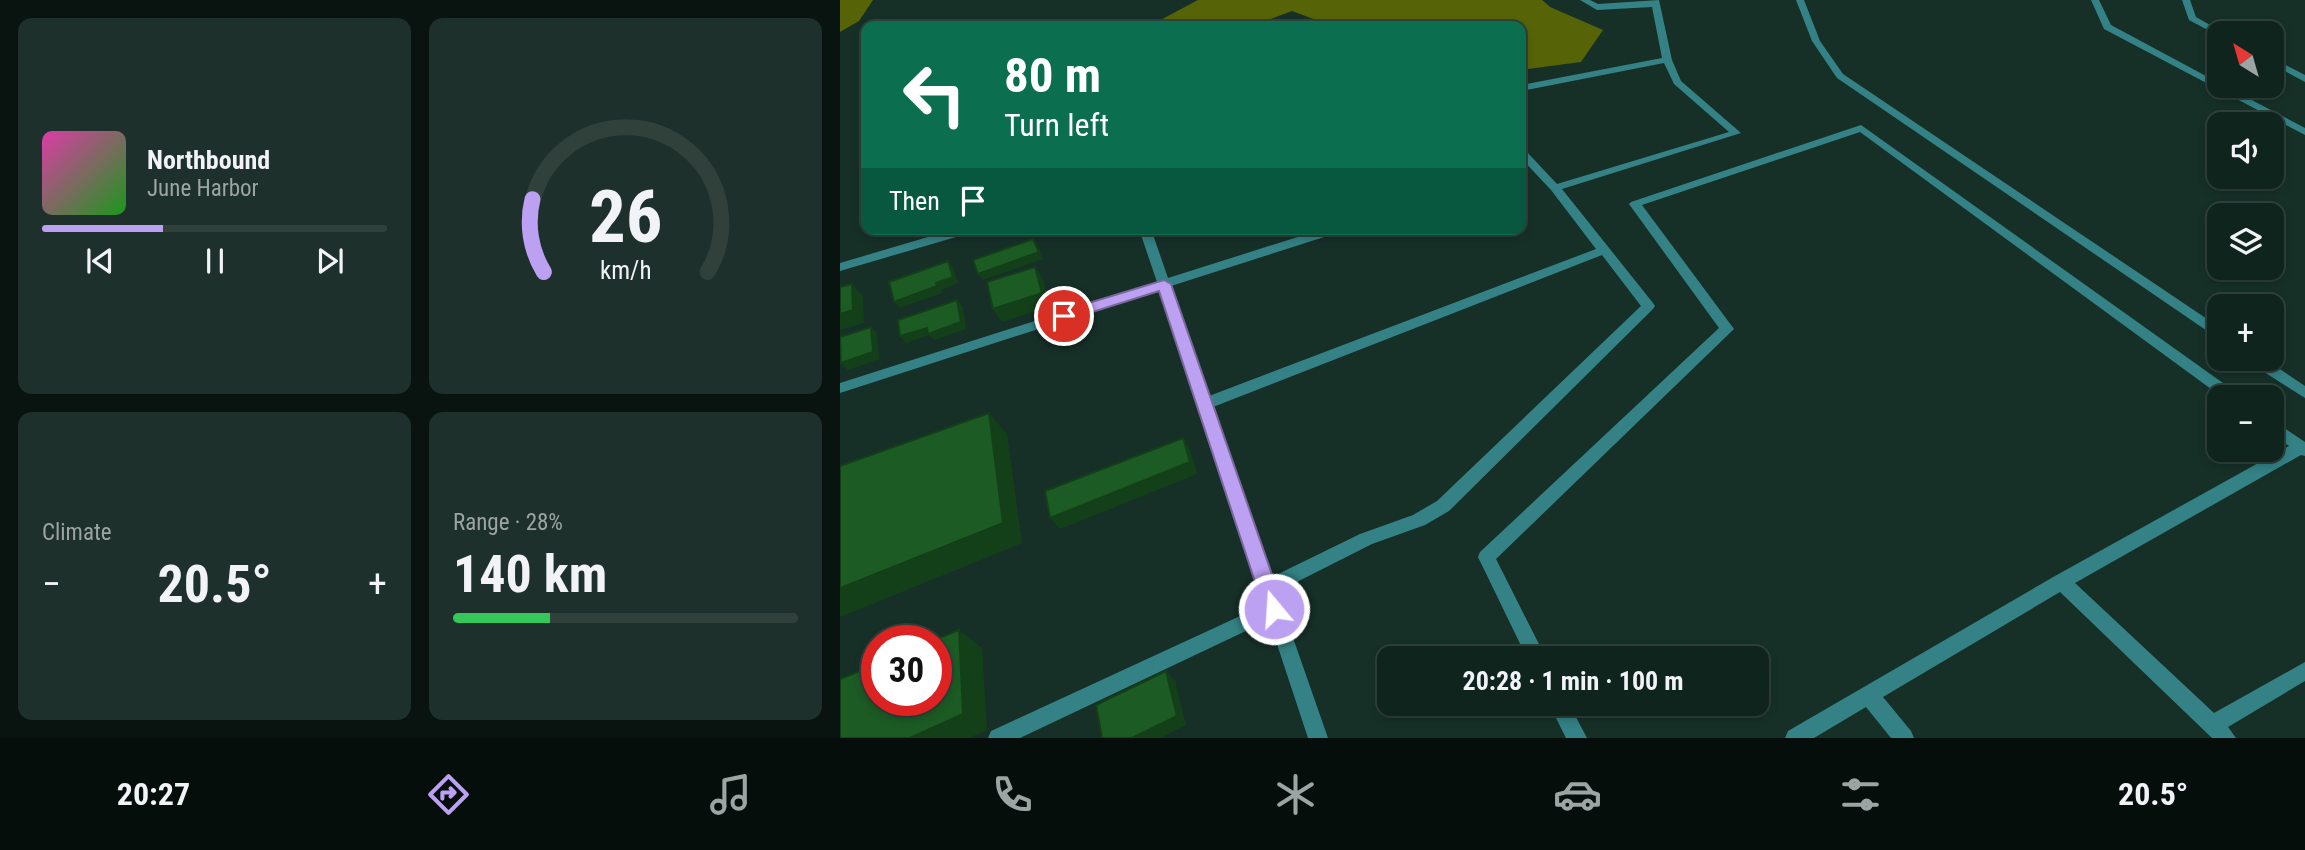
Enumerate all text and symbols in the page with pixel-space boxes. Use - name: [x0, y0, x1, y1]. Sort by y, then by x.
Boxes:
- north arrow: [2207, 21, 2284, 98]
- map controls: [2207, 21, 2284, 462]
- text: 80 m: [1004, 47, 1101, 104]
- icon: left: [889, 49, 980, 140]
- text: Turn left: [1004, 106, 1109, 144]
- button: sound: [2207, 112, 2284, 189]
- text: Northbound: [147, 145, 270, 175]
- text: 26: [589, 174, 662, 260]
- text: June Harbor: [147, 175, 259, 202]
- icon: arrive: [954, 182, 992, 220]
- text: Then: [889, 186, 940, 216]
- button: layers: [2207, 203, 2284, 280]
- icon: previous: [81, 242, 119, 280]
- icon: pause: [196, 242, 234, 280]
- icon: next: [311, 242, 349, 280]
- text: km/h: [600, 256, 651, 285]
- pin: [1034, 286, 1094, 346]
- button: +: [2207, 294, 2284, 371]
- icon: arrive: [1045, 297, 1083, 335]
- button: −: [2207, 385, 2284, 462]
- text: Range · 28%: [453, 509, 563, 536]
- text: Climate: [42, 519, 112, 546]
- text: 140 km: [453, 544, 607, 605]
- text: 20.5°: [157, 554, 272, 615]
- text: −: [42, 562, 61, 606]
- text: +: [368, 562, 387, 606]
- position arrow: [1237, 572, 1311, 646]
- speed limit sign: 30: [861, 625, 952, 716]
- text: 20:28 · 1 min · 100 m: [1463, 666, 1683, 696]
- icon: directions: [424, 770, 473, 819]
- icon: music: [706, 770, 755, 819]
- icon: phone: [988, 770, 1037, 819]
- icon: climate: [1271, 770, 1320, 819]
- icon: car: [1553, 770, 1602, 819]
- icon: filters: [1836, 770, 1885, 819]
- text: 20:27: [117, 775, 190, 813]
- text: 20.5°: [2118, 775, 2188, 813]

